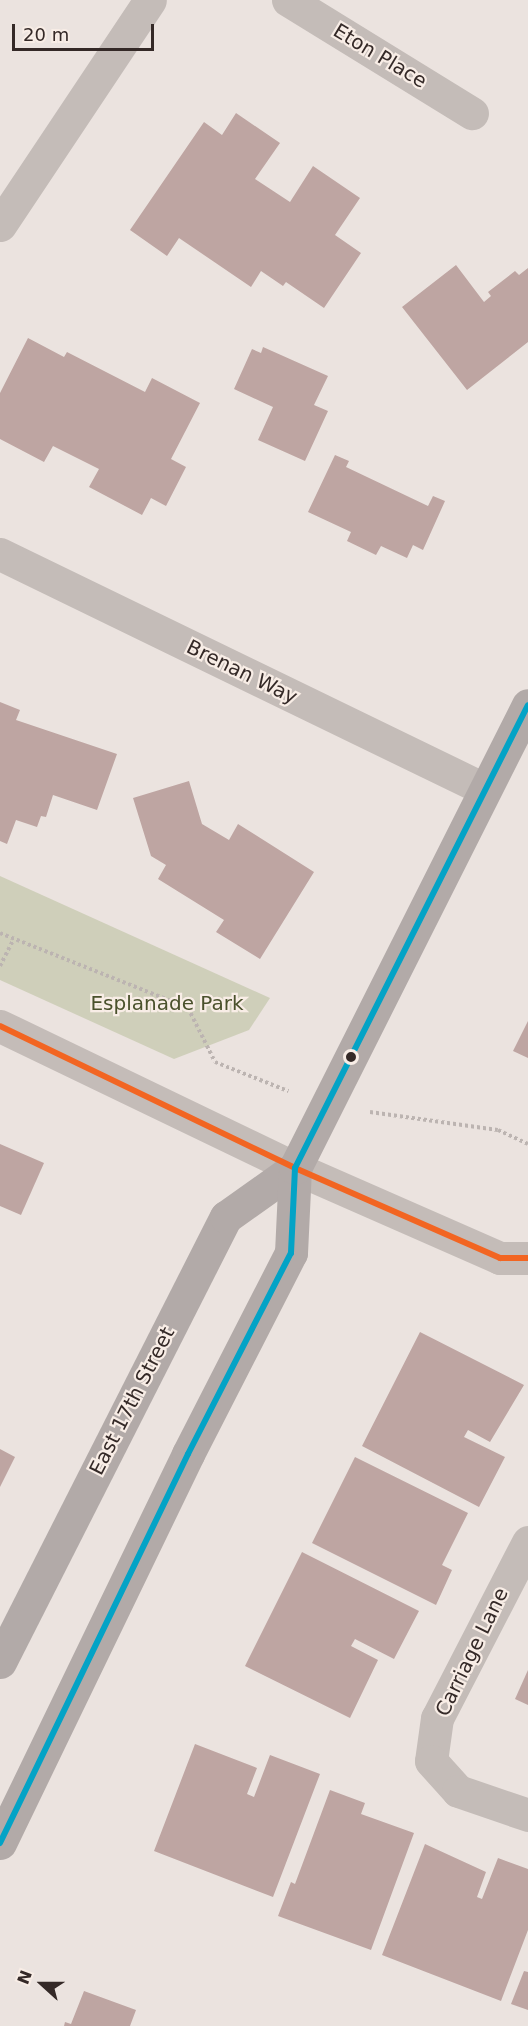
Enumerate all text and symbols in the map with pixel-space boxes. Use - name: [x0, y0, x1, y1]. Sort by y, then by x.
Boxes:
- scale bar: [15, 12, 158, 50]
- street label: Eton Place: [329, 19, 431, 93]
- text: 20 m: [23, 24, 69, 45]
- street label: Brenan Way: [183, 635, 301, 709]
- park label: Esplanade Park: [90, 991, 244, 1015]
- unlabelled marker: [345, 1051, 357, 1063]
- street label: East 17th Street: [84, 1323, 180, 1479]
- street label: Carriage Lane: [431, 1584, 513, 1720]
- north arrow: [12, 1954, 72, 2014]
- text: N: [13, 1968, 36, 1987]

